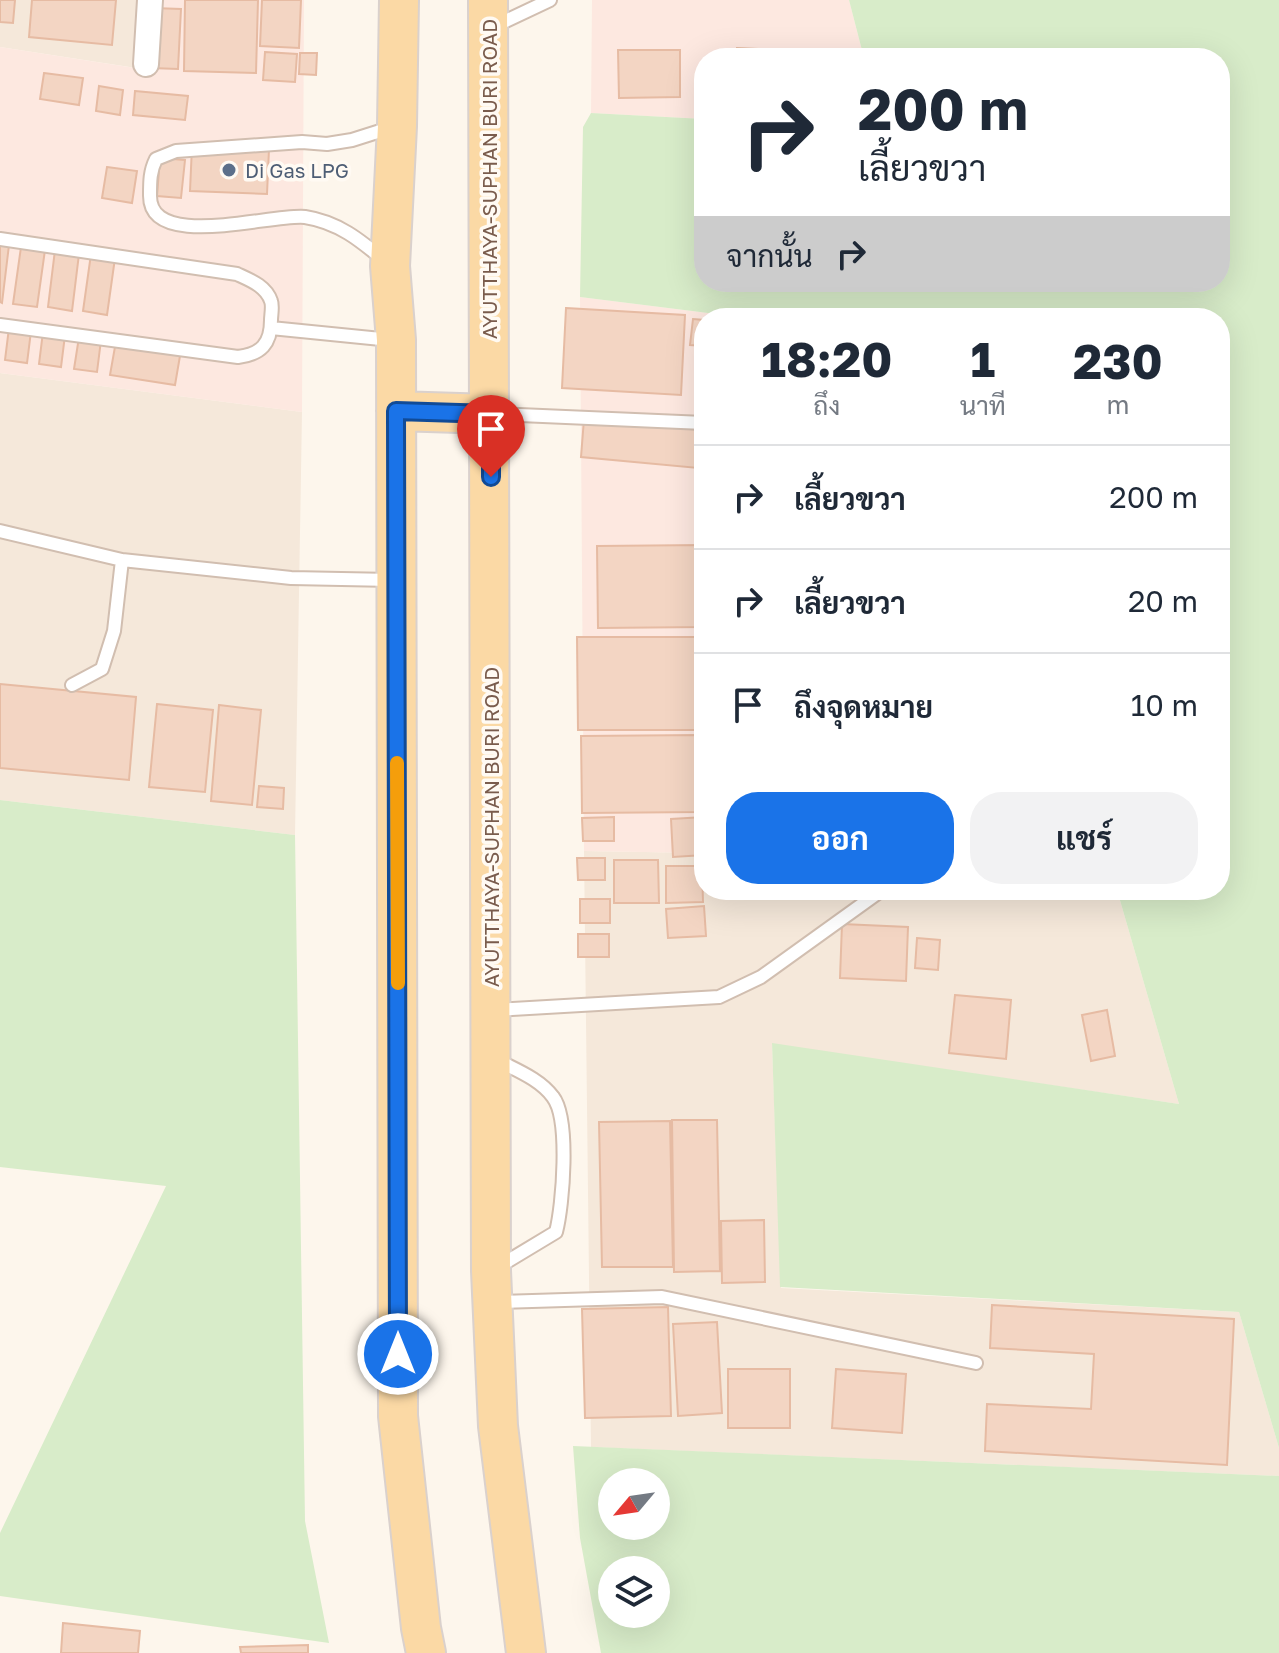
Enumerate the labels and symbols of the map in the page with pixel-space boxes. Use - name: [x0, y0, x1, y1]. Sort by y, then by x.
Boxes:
- street label: AYUTTHAYA-SUPHAN BURI ROAD: [477, 19, 501, 339]
- place label: Di Gas LPG: [245, 158, 349, 182]
- marker: Di Gas LPG: [220, 161, 238, 179]
- pin: [457, 395, 525, 477]
- street label: AYUTTHAYA-SUPHAN BURI ROAD: [479, 667, 503, 987]
- position arrow: [356, 1312, 440, 1396]
- north arrow: [598, 1468, 670, 1540]

